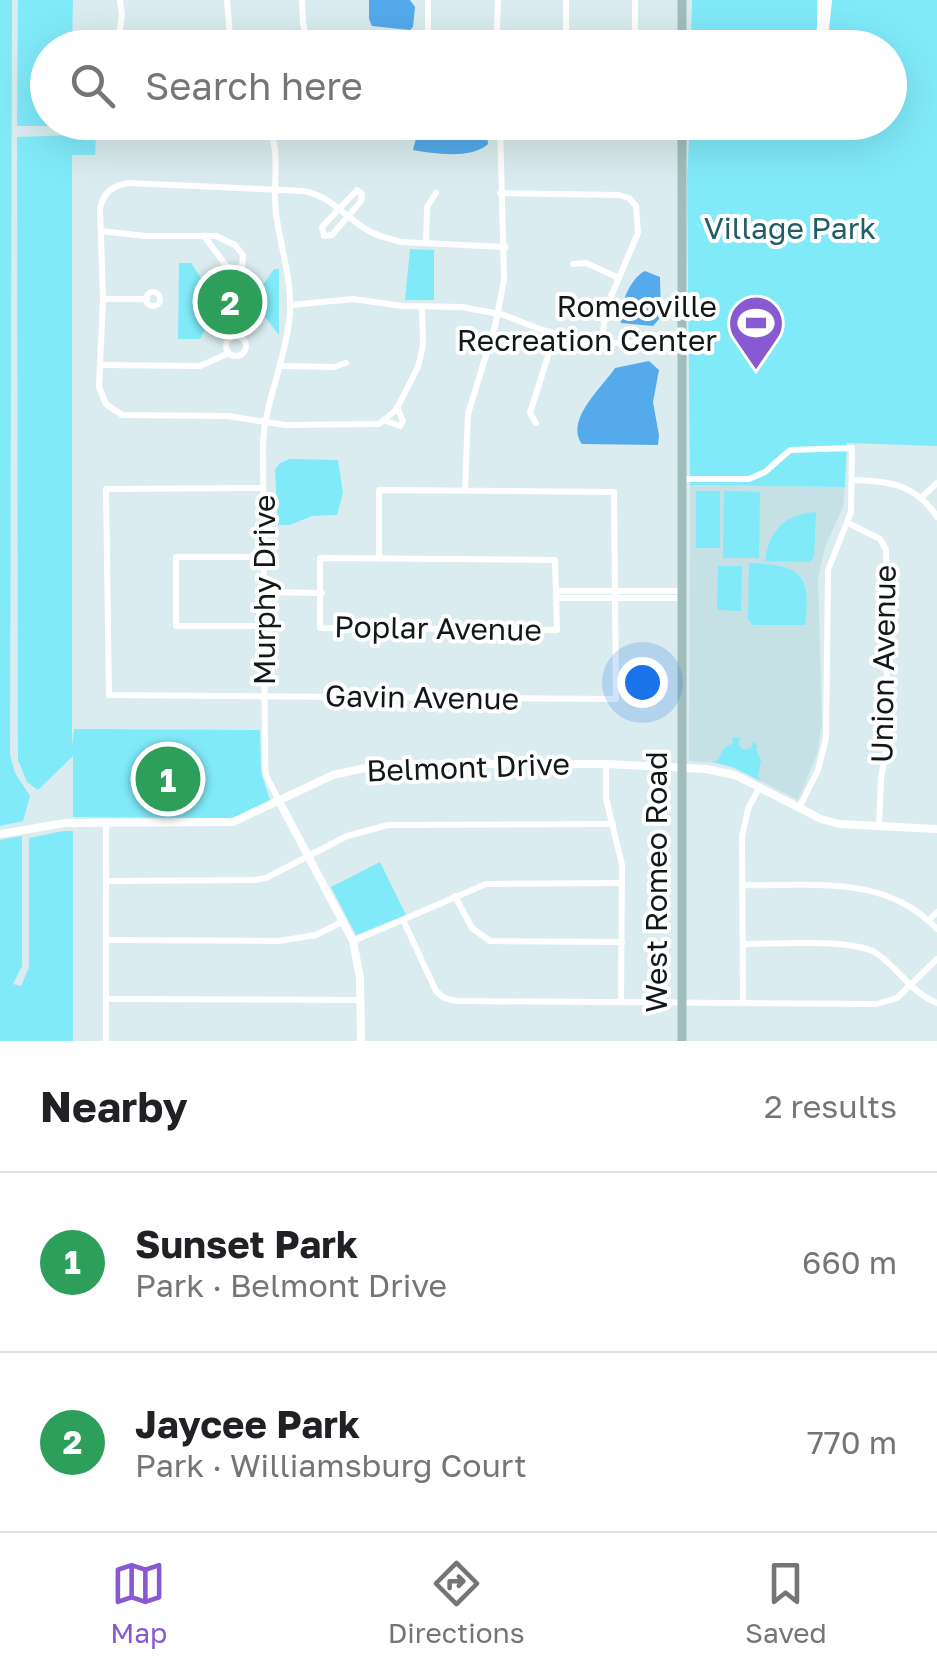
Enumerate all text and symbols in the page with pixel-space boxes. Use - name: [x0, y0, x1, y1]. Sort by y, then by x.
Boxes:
- search box: [30, 30, 907, 140]
- icon: search: [65, 58, 120, 113]
- text: Search here: [145, 63, 363, 108]
- park label: Village Park: [704, 210, 876, 246]
- pin: 2: [198, 264, 262, 340]
- place label: Romeoville Recreation Center: [457, 288, 717, 358]
- sports icon: Romeoville Recreation Center: [726, 293, 786, 372]
- street label: Murphy Drive: [246, 495, 282, 685]
- street label: Union Avenue: [863, 565, 903, 763]
- street label: Poplar Avenue: [334, 608, 542, 648]
- your location: [617, 657, 668, 708]
- street label: Gavin Avenue: [325, 677, 519, 717]
- pin: 1: [136, 742, 200, 816]
- street label: Belmont Drive: [366, 745, 570, 789]
- street label: West Romeo Road: [638, 751, 674, 1013]
- text: Nearby: [40, 1081, 188, 1131]
- text: 2 results: [764, 1087, 897, 1125]
- text: Sunset Park: [135, 1221, 358, 1266]
- text: 1: [64, 1243, 81, 1281]
- text: 660 m: [802, 1243, 897, 1281]
- text: Park · Belmont Drive: [135, 1266, 447, 1304]
- text: Jaycee Park: [135, 1401, 360, 1446]
- text: 2: [63, 1423, 82, 1461]
- text: 770 m: [807, 1423, 897, 1461]
- text: Park · Williamsburg Court: [135, 1446, 527, 1484]
- tab: Map: [110, 1556, 167, 1649]
- tab: Directions: [388, 1556, 525, 1649]
- tab: Saved: [745, 1556, 827, 1649]

